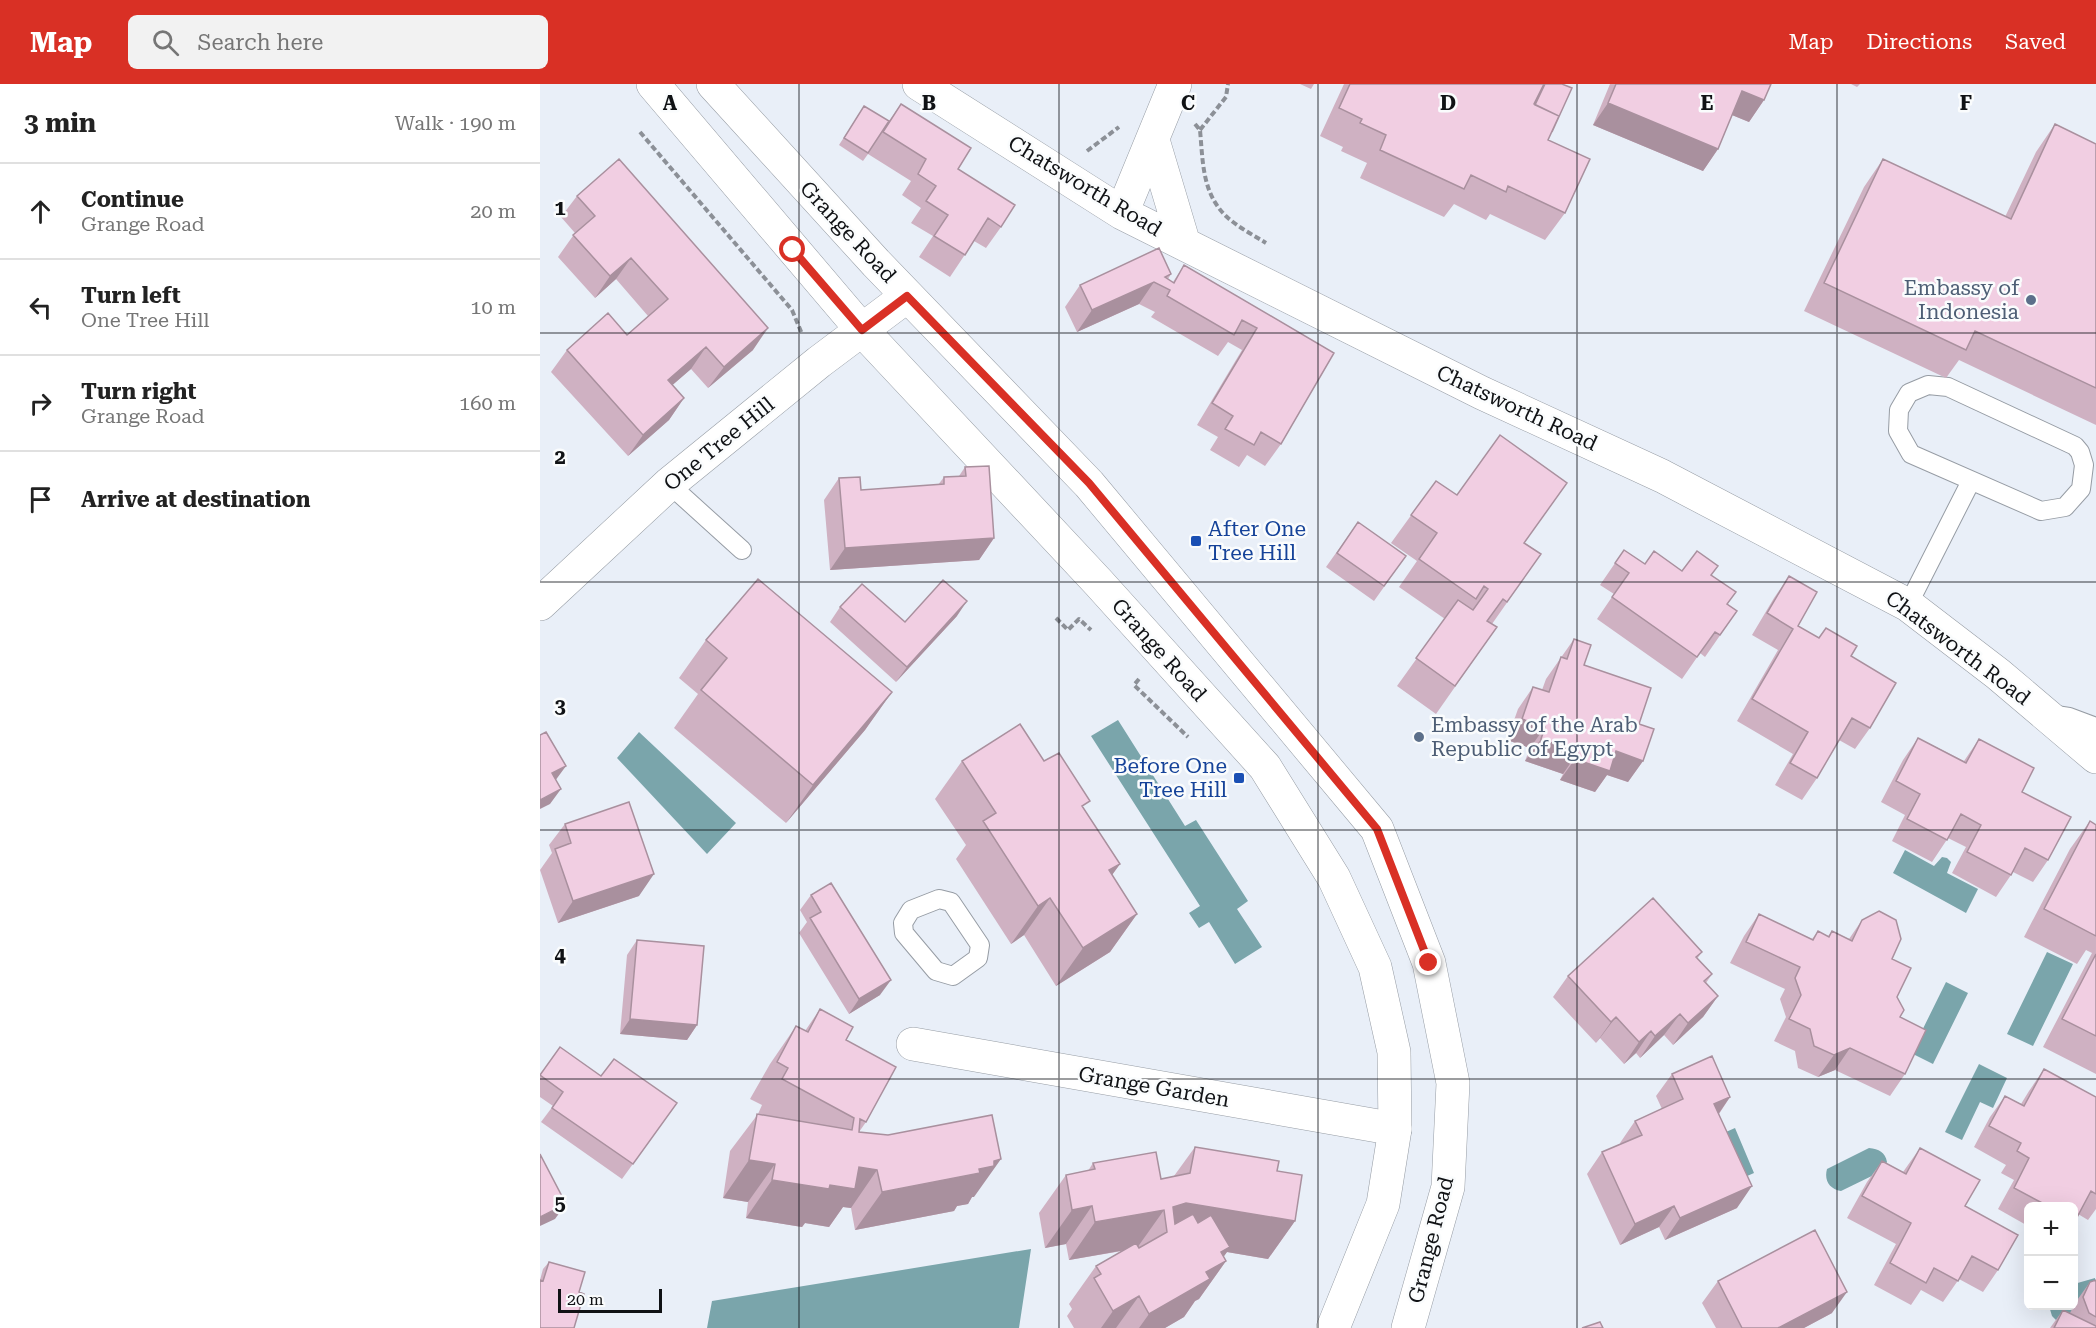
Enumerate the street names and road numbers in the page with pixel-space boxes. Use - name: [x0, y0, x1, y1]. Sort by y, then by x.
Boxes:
- street label: Chatsworth Road: [1004, 131, 1166, 242]
- street label: Grange Road: [795, 176, 901, 288]
- street label: Chatsworth Road: [1433, 360, 1602, 456]
- street label: One Tree Hill: [659, 392, 779, 496]
- street label: Chatsworth Road: [1881, 586, 2035, 710]
- street label: Grange Road: [1107, 594, 1212, 707]
- street label: Grange Garden: [1077, 1062, 1232, 1112]
- street label: Grange Road: [1404, 1174, 1458, 1306]

